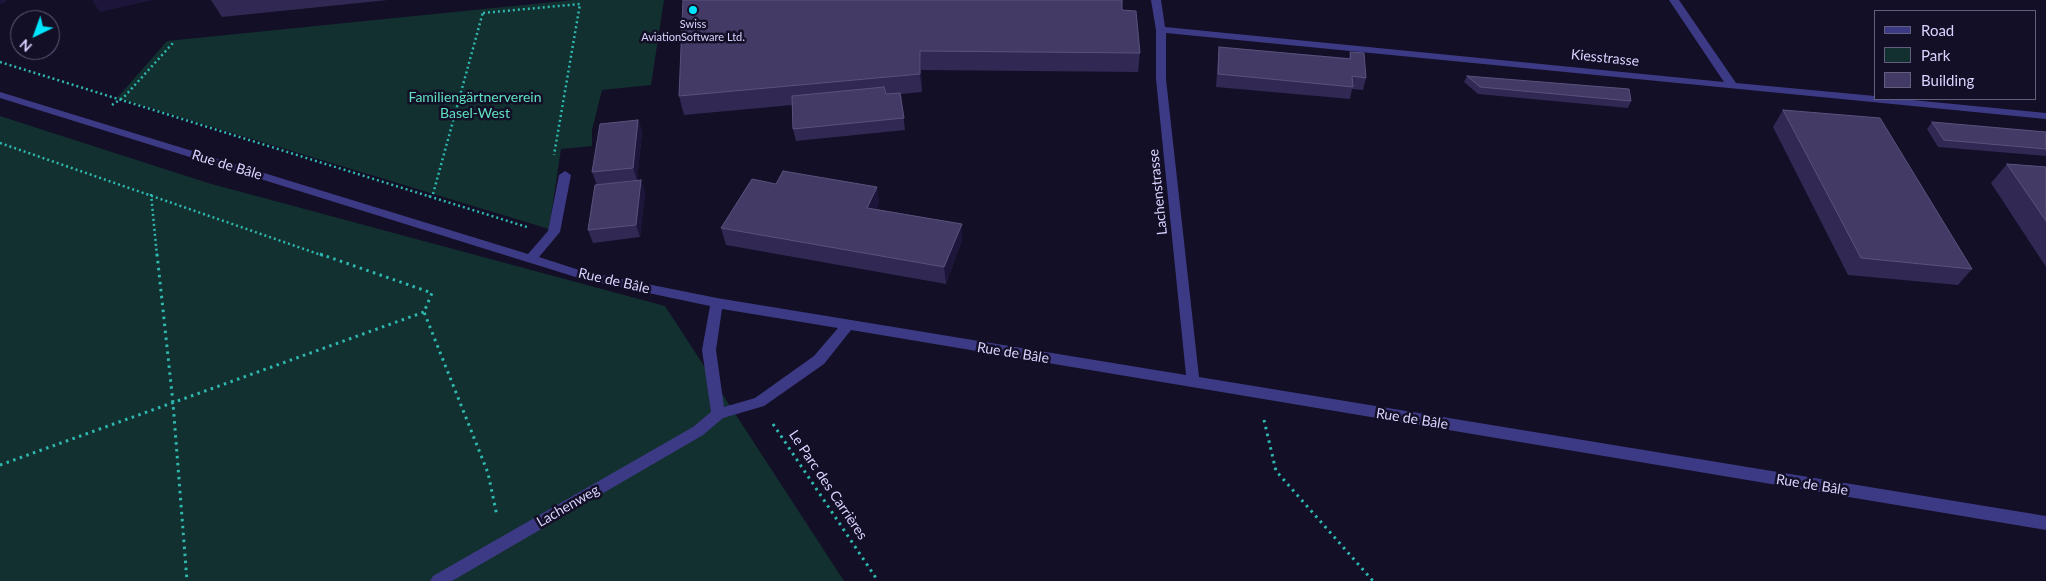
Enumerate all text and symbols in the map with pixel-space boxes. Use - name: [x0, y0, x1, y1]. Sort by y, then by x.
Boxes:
- marker: Swiss AviationSoftware Ltd.: [687, 4, 699, 16]
- north arrow: [10, 10, 60, 60]
- legend: [1874, 10, 2036, 100]
- place label: Swiss AviationSoftware Ltd.: [641, 17, 745, 43]
- text: Road: [1921, 21, 1954, 39]
- text: N: [16, 36, 35, 56]
- street label: Kiesstrasse: [1570, 46, 1640, 70]
- text: Park: [1921, 46, 1950, 64]
- text: Building: [1921, 71, 1974, 89]
- park label: Familiengärtnerverein Basel-West: [408, 89, 542, 121]
- street label: Rue de Bâle: [190, 146, 264, 184]
- street label: Lachenstrasse: [1145, 148, 1171, 236]
- street label: Rue de Bâle: [577, 265, 651, 297]
- street label: Rue de Bâle: [976, 339, 1050, 367]
- street label: Rue de Bâle: [1375, 405, 1449, 433]
- street label: Le Parc des Carrières: [785, 427, 871, 543]
- street label: Rue de Bâle: [1775, 471, 1849, 499]
- street label: Lachenweg: [534, 481, 602, 531]

